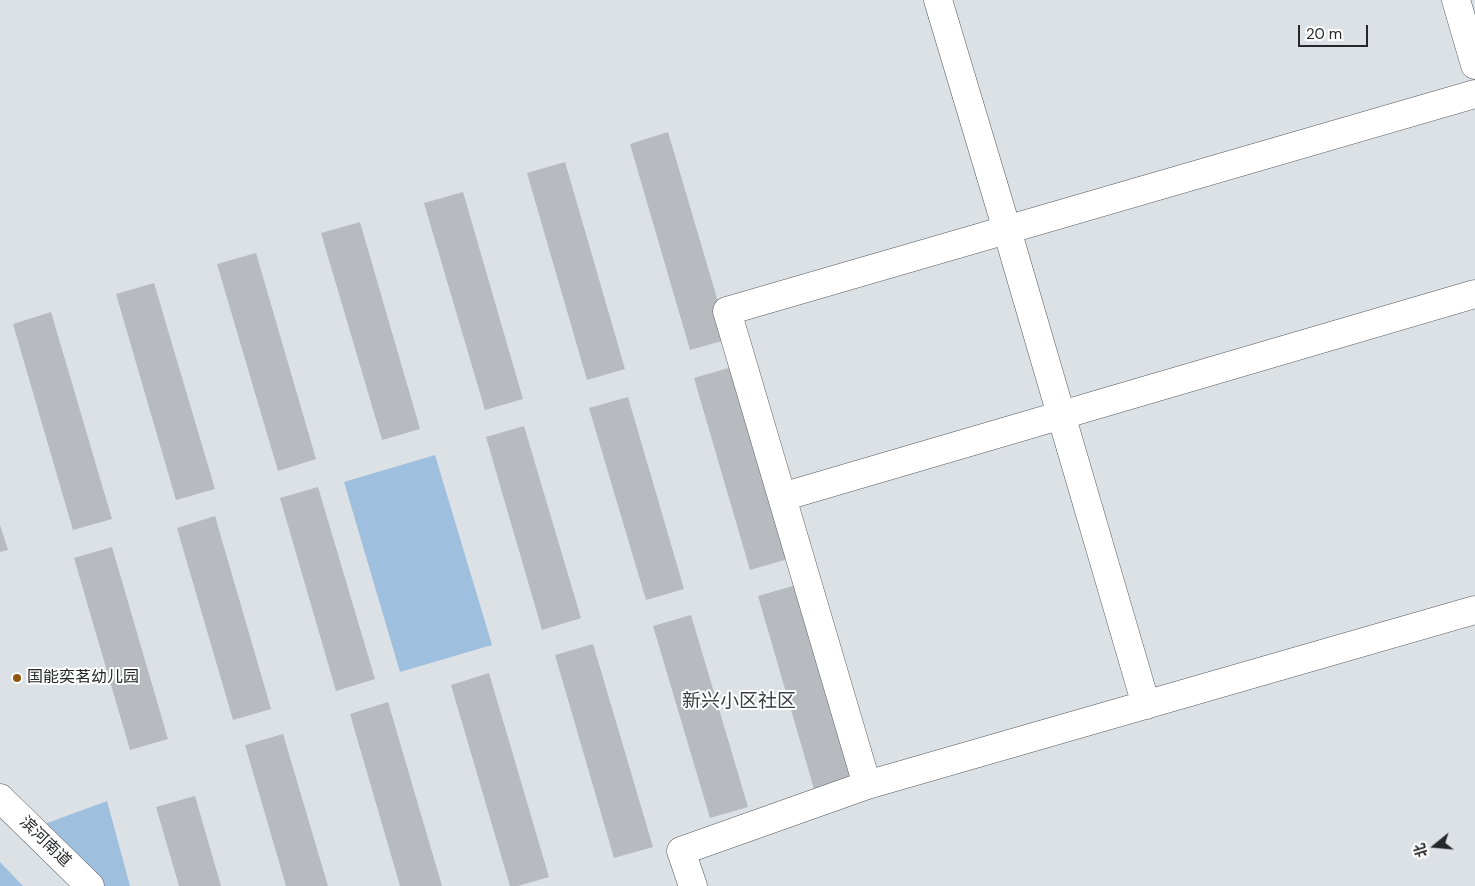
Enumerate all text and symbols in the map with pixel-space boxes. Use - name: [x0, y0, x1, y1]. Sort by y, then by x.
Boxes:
- scale bar: [1300, 15, 1370, 47]
- text: 20 m: [1306, 24, 1342, 44]
- place label: 国能奕茗幼儿园: [27, 668, 139, 688]
- marker: 国能奕茗幼儿园: [11, 672, 23, 684]
- district label: 新兴小区社区: [682, 691, 796, 713]
- street label: 滨河南道: [15, 813, 75, 871]
- north arrow: [1410, 821, 1460, 871]
- text: 北: [1410, 841, 1431, 860]

